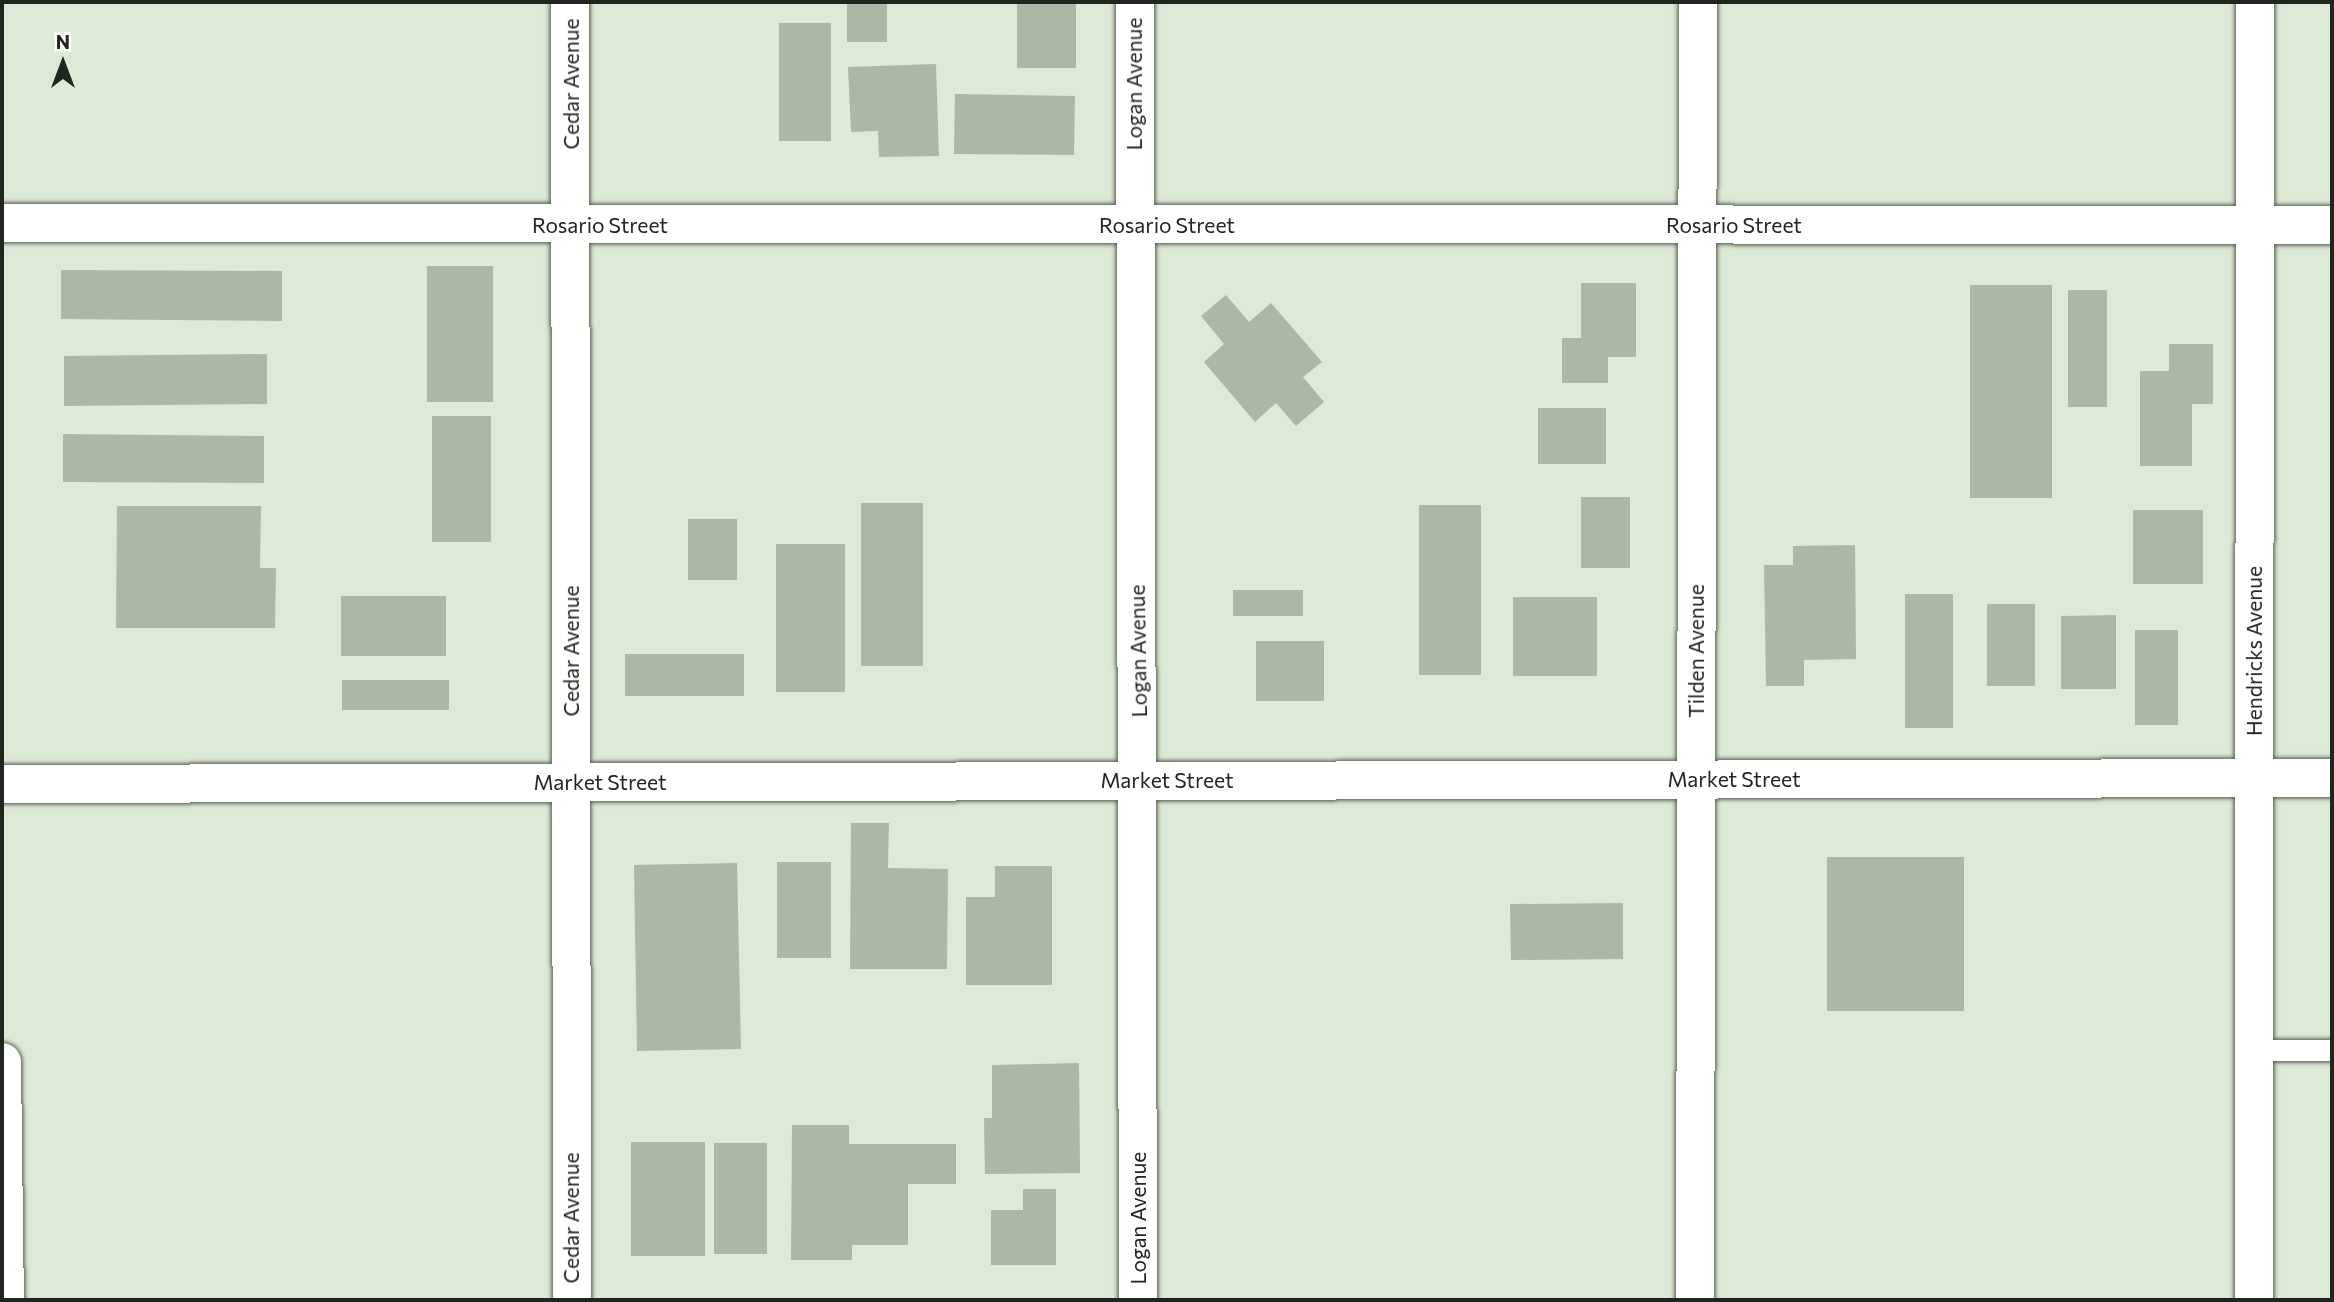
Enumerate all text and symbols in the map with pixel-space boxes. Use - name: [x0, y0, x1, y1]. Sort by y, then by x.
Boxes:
- street label: Logan Avenue: [1121, 18, 1147, 150]
- street label: Cedar Avenue: [558, 19, 584, 149]
- north arrow: [28, 28, 98, 98]
- text: N: [56, 30, 70, 53]
- street label: Rosario Street: [532, 212, 668, 238]
- street label: Rosario Street: [1099, 212, 1235, 238]
- street label: Rosario Street: [1666, 212, 1802, 238]
- street label: Hendricks Avenue: [2241, 566, 2267, 736]
- street label: Logan Avenue: [1124, 584, 1152, 718]
- street label: Tilden Avenue: [1683, 584, 1709, 718]
- street label: Cedar Avenue: [558, 586, 584, 716]
- street label: Market Street: [1667, 766, 1801, 792]
- street label: Market Street: [1100, 767, 1234, 793]
- street label: Market Street: [533, 769, 667, 795]
- street label: Logan Avenue: [1125, 1152, 1151, 1284]
- street label: Cedar Avenue: [558, 1153, 584, 1283]

